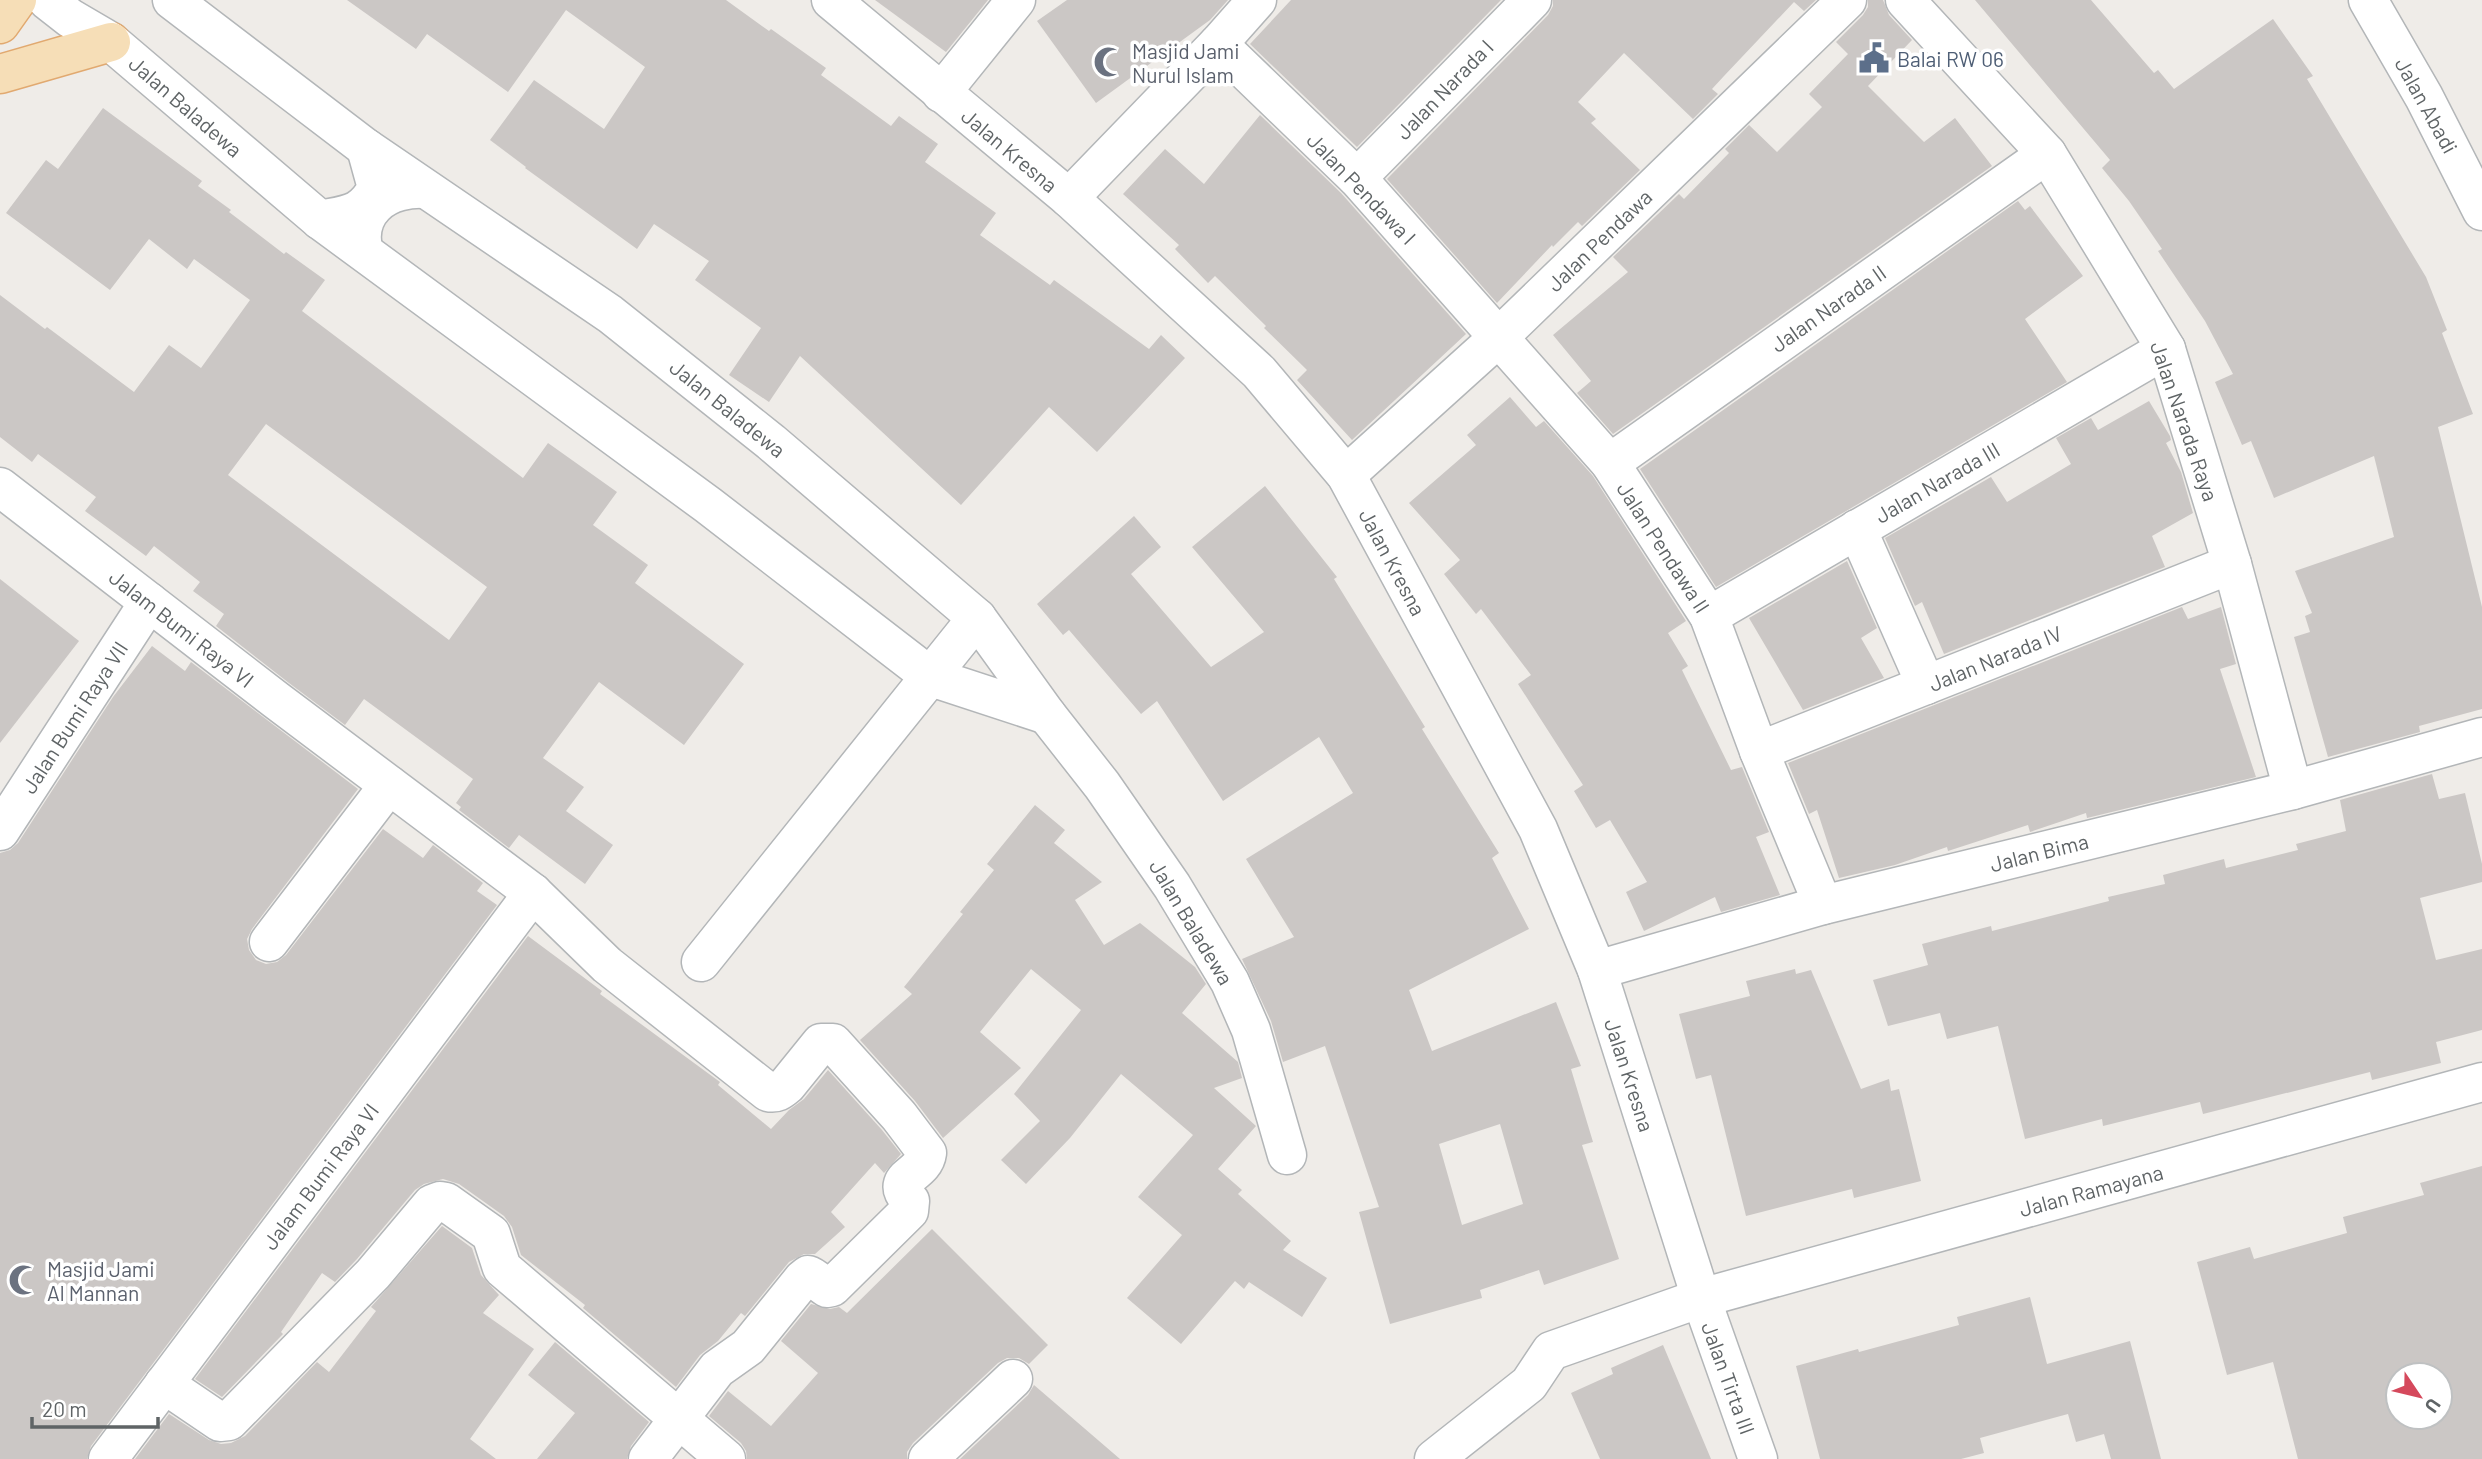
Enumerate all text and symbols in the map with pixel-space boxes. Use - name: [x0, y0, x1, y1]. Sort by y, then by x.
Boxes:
- street label: Jalan Narada I: [1390, 34, 1498, 144]
- place label: Masjid Jami Nurul Islam: [1132, 38, 1240, 87]
- public building icon: Balai RW 06: [1857, 41, 1891, 75]
- mosque icon: Masjid Jami Nurul Islam: [1092, 45, 1126, 79]
- place label: Balai RW 06: [1897, 46, 2004, 71]
- street label: Jalan Baladewa: [124, 50, 248, 162]
- street label: Jalan Abadi: [2390, 53, 2464, 157]
- street label: Jalan Kresna: [957, 103, 1063, 197]
- street label: Jalan Pendawa I: [1302, 127, 1422, 249]
- street label: Jalan Pendawa: [1541, 184, 1657, 296]
- street label: Jalan Narada II: [1766, 259, 1890, 357]
- street label: Jalan Narada Raya: [2146, 338, 2224, 504]
- street label: Jalan Baladewa: [665, 354, 791, 462]
- street label: Jalan Narada III: [1870, 436, 2004, 528]
- street label: Jalan Pendawa II: [1612, 477, 1716, 617]
- street label: Jalan Kresna: [1354, 504, 1432, 620]
- street label: Jalam Bumi Raya VI: [105, 564, 259, 692]
- street label: Jalan Narada IV: [1925, 620, 2065, 696]
- street label: Jalan Bumi Raya VII: [16, 636, 132, 798]
- street label: Jalan Bima: [1987, 828, 2091, 876]
- street label: Jalan Baladewa: [1145, 855, 1239, 989]
- street label: Jalan Kresna: [1600, 1015, 1660, 1135]
- street label: Jalam Bumi Raya VI: [257, 1098, 383, 1254]
- street label: Jalan Ramayana: [2016, 1159, 2166, 1221]
- place label: Masjid Jami Al Mannan: [47, 1256, 155, 1305]
- mosque icon: Masjid Jami Al Mannan: [7, 1263, 41, 1297]
- street label: Jalan Tirta III: [1697, 1318, 1761, 1438]
- north arrow: [2384, 1361, 2454, 1431]
- scale bar: [32, 1386, 158, 1430]
- text: U: [2420, 1395, 2446, 1418]
- text: 20 m: [42, 1396, 87, 1421]

